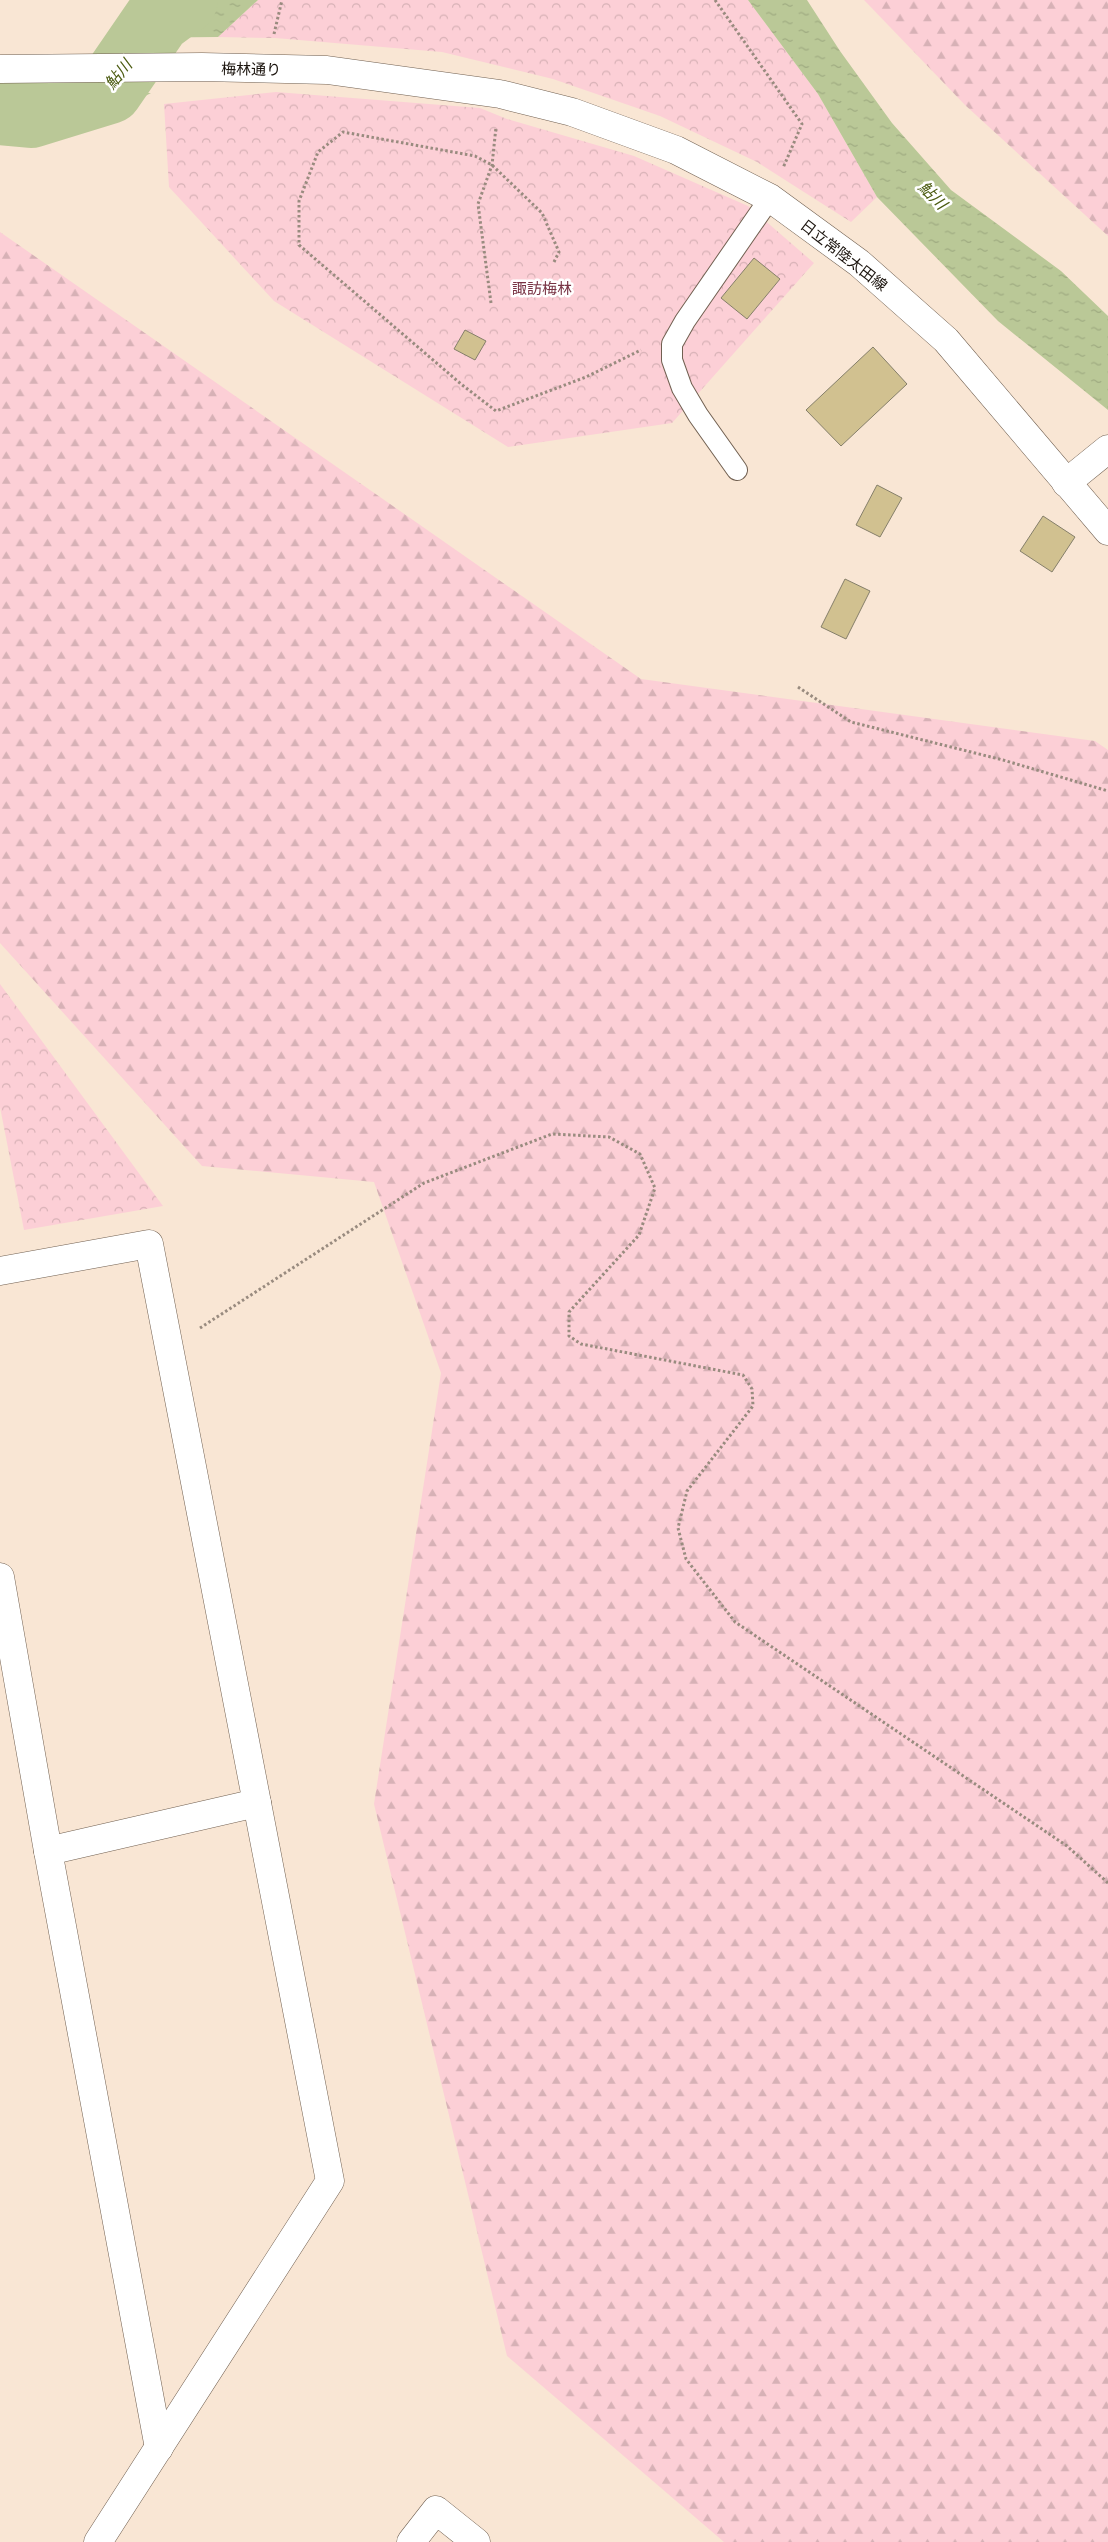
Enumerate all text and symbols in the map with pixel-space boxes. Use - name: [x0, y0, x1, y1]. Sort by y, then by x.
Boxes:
- water label: 鮎川: [99, 53, 138, 93]
- street label: 梅林通り: [221, 58, 281, 80]
- water label: 鮎川: [914, 176, 954, 216]
- street label: 日立常陸太田線: [796, 214, 892, 296]
- park label: 諏訪梅林: [512, 278, 572, 299]

